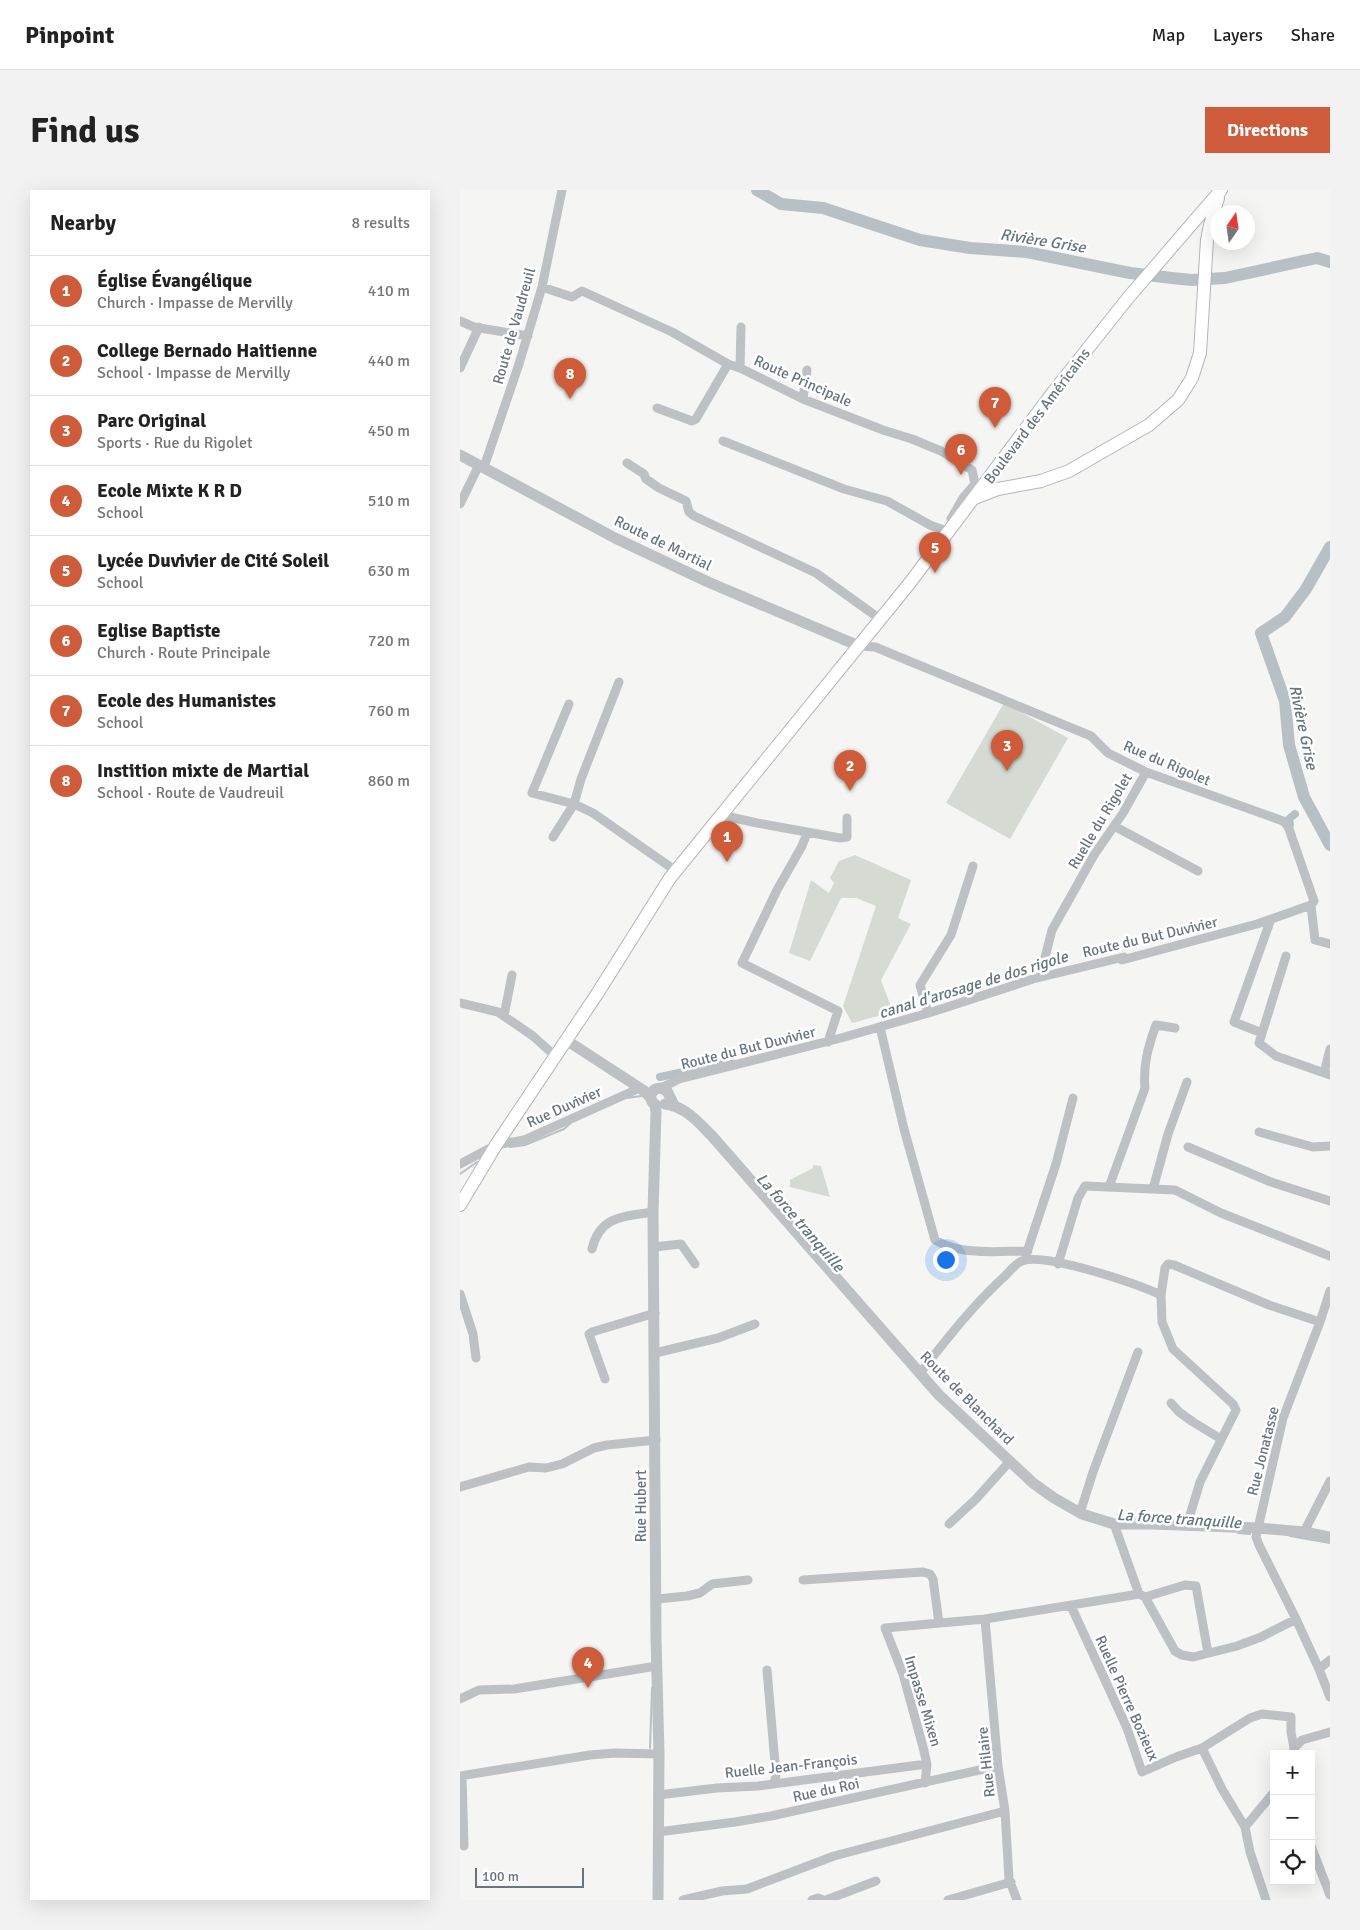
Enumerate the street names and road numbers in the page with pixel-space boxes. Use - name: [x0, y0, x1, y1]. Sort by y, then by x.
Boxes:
- street label: Route de Vaudreuil: [489, 266, 539, 386]
- street label: Boulevard des Américains: [980, 344, 1094, 487]
- street label: Route Principale: [751, 351, 855, 411]
- street label: Route de Martial: [611, 512, 715, 574]
- street label: Rue du Rigolet: [1121, 737, 1213, 789]
- street label: Ruelle du Rigolet: [1064, 770, 1136, 872]
- street label: Route du But Duvivier: [1081, 913, 1220, 961]
- street label: Route du But Duvivier: [679, 1022, 818, 1073]
- street label: Rue Duvivier: [524, 1082, 605, 1131]
- street label: Route de Blanchard: [916, 1347, 1018, 1449]
- street label: Rue Jonatasse: [1243, 1405, 1283, 1497]
- street label: Rue Hubert: [632, 1470, 650, 1542]
- street label: Ruelle Pierre Bozieux: [1091, 1633, 1163, 1764]
- street label: Impasse Mixen: [901, 1653, 945, 1749]
- street label: Rue Hilaire: [973, 1726, 999, 1798]
- street label: Ruelle Jean-François: [724, 1750, 859, 1782]
- street label: Rue du Roi: [791, 1774, 861, 1806]

